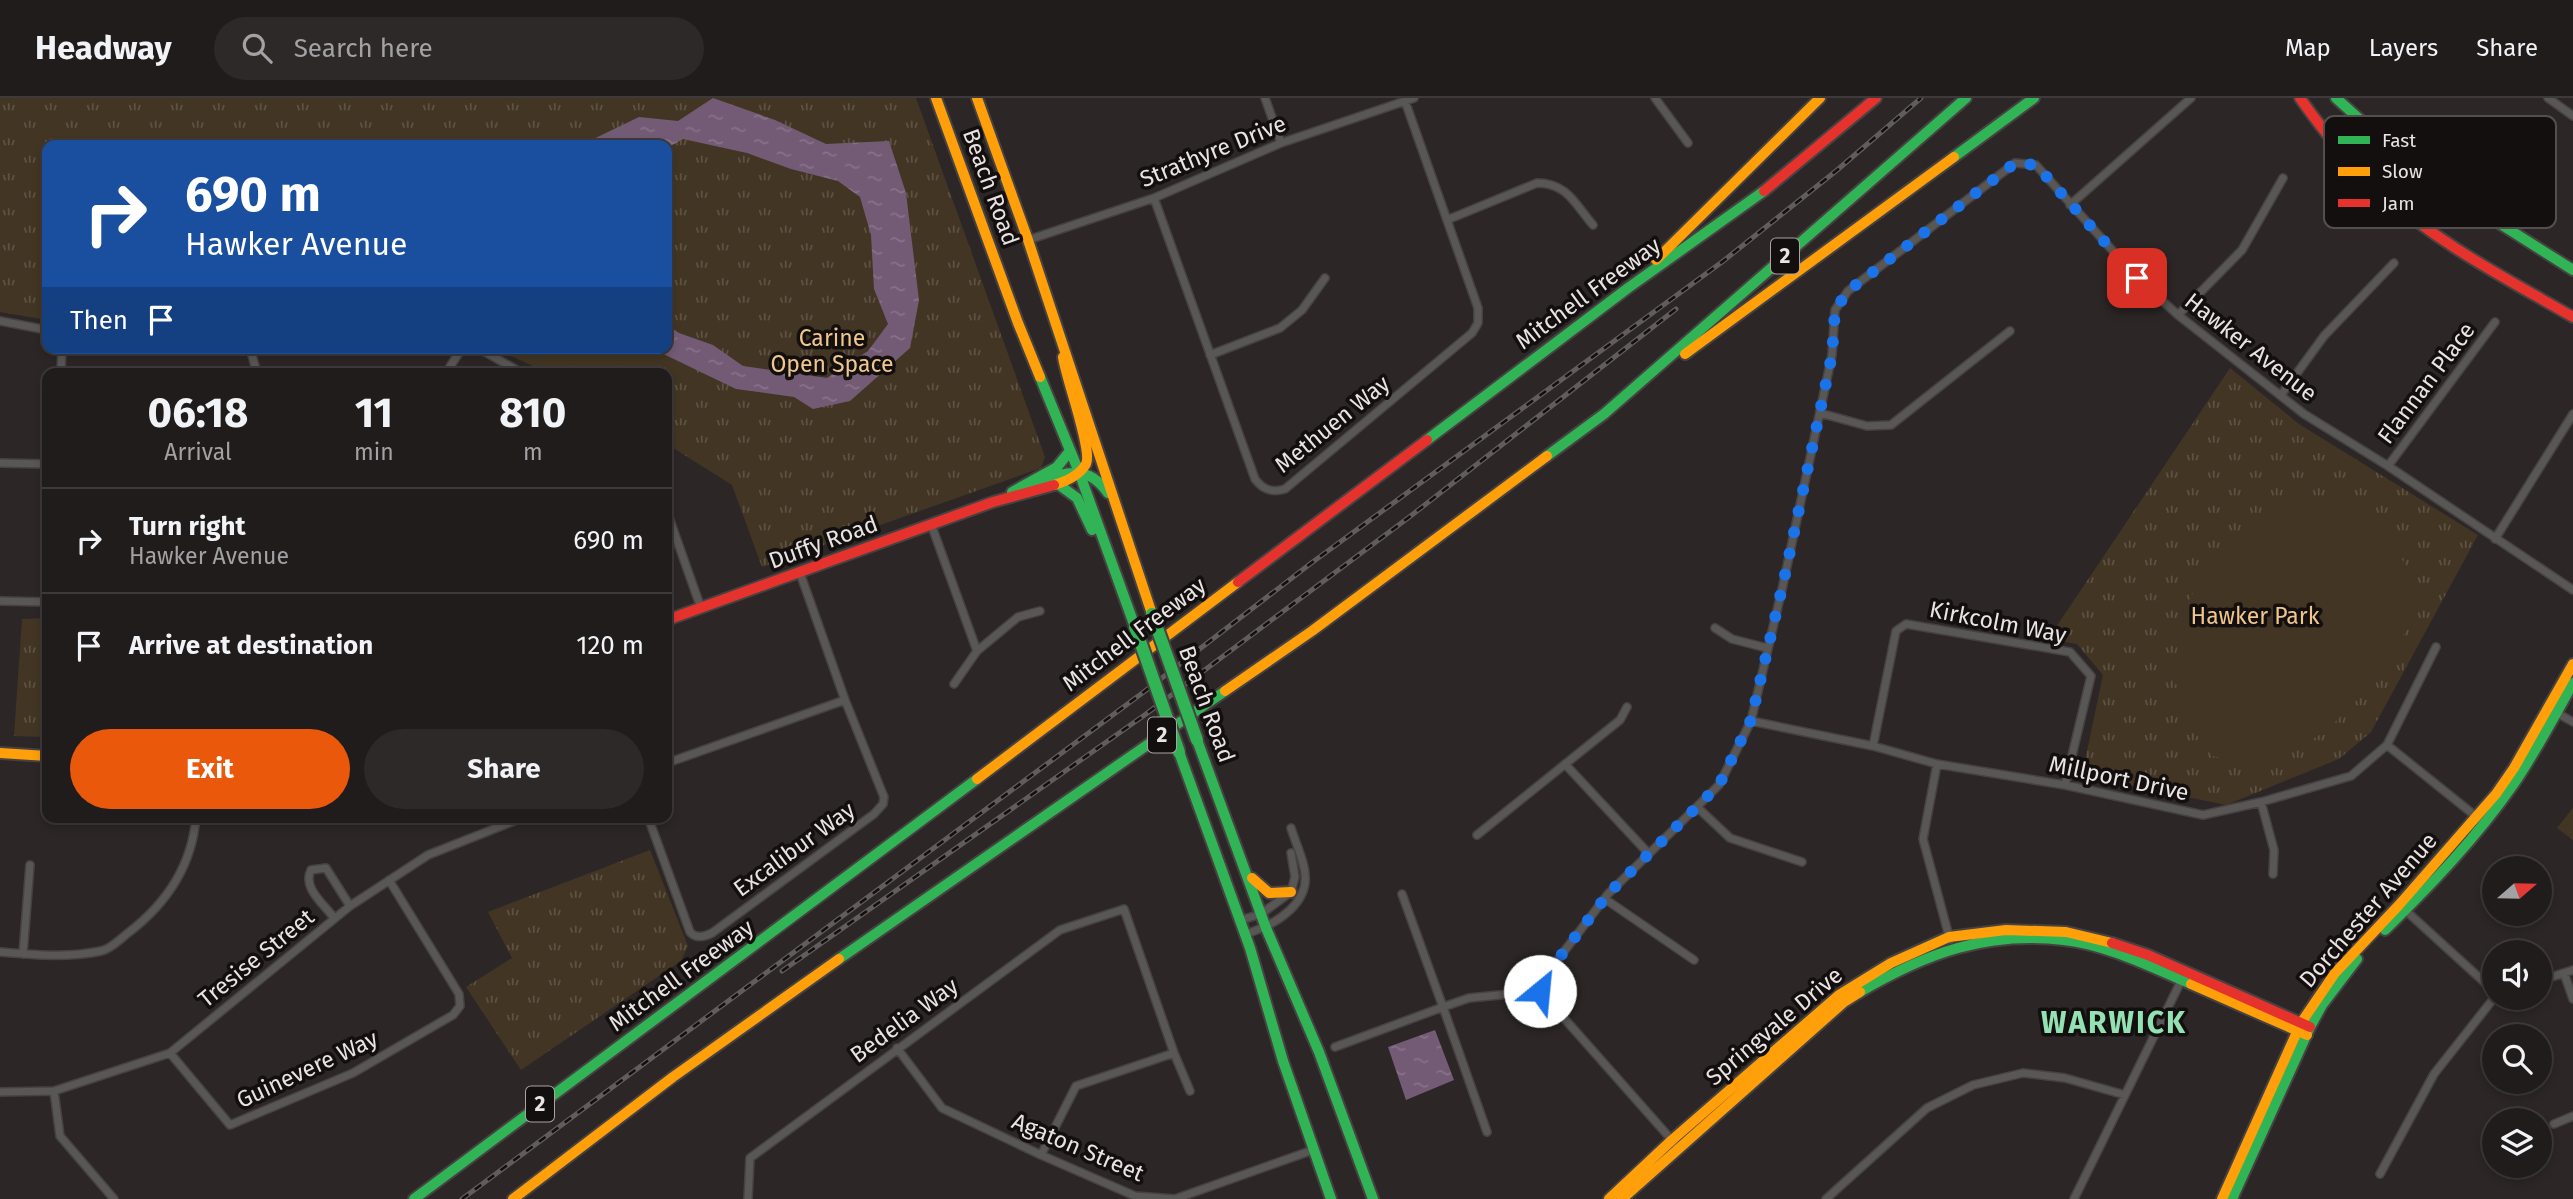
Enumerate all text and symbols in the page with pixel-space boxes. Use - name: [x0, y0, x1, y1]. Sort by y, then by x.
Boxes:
- search box: [214, 17, 704, 80]
- text: Headway: [35, 28, 172, 68]
- icon: search: [238, 29, 276, 67]
- text: Search here: [294, 33, 433, 64]
- text: Map: [2285, 34, 2331, 62]
- text: Layers: [2369, 34, 2438, 62]
- text: Share: [2476, 34, 2538, 62]
- street label: Strathyre Drive: [1136, 109, 1290, 193]
- legend: [2324, 116, 2556, 228]
- street label: Beach Road: [957, 125, 1025, 249]
- text: Fast: [2382, 129, 2416, 152]
- text: Slow: [2382, 160, 2423, 183]
- text: 690 m: [185, 165, 321, 224]
- icon: right: [70, 168, 161, 259]
- text: Jam: [2382, 192, 2414, 215]
- text: Hawker Avenue: [185, 225, 408, 263]
- street label: Mitchell Freeway: [1510, 231, 1666, 355]
- road number: 2: [1771, 238, 1799, 274]
- pin: [2107, 248, 2167, 308]
- icon: arrive: [2118, 259, 2156, 297]
- street label: Hawker Avenue: [2179, 287, 2323, 407]
- icon: arrive: [142, 301, 180, 339]
- text: Then: [70, 305, 128, 336]
- street label: Flannan Place: [2371, 317, 2481, 449]
- park label: Carine Open Space: [770, 324, 894, 378]
- street label: Methuen Way: [1269, 369, 1396, 479]
- text: 06:18: [148, 388, 248, 438]
- text: 11: [355, 388, 393, 438]
- text: 810: [499, 388, 566, 438]
- text: Arrival: [164, 438, 232, 466]
- text: min: [354, 438, 394, 466]
- text: m: [523, 438, 543, 466]
- street label: Duffy Road: [765, 509, 881, 575]
- text: Turn right: [129, 511, 246, 542]
- icon: right: [70, 522, 108, 560]
- text: 690 m: [573, 525, 644, 556]
- text: Hawker Avenue: [129, 542, 289, 570]
- street label: Mitchell Freeway: [1057, 571, 1212, 697]
- street label: Kirkcolm Way: [1927, 595, 2069, 649]
- park label: Hawker Park: [2191, 602, 2320, 630]
- icon: arrive: [70, 627, 108, 665]
- text: Arrive at destination: [129, 630, 373, 661]
- text: 120 m: [576, 630, 644, 661]
- street label: Beach Road: [1173, 642, 1241, 766]
- road number: 2: [1148, 718, 1176, 752]
- button: Exit: [70, 729, 350, 809]
- button: Share: [364, 729, 644, 809]
- street label: Millport Drive: [2047, 750, 2191, 806]
- street label: Excalibur Way: [728, 795, 861, 902]
- street label: Dorchester Avenue: [2293, 827, 2443, 993]
- north arrow: [2482, 856, 2552, 926]
- map controls: [2482, 856, 2552, 1178]
- street label: Tresise Street: [192, 902, 320, 1013]
- street label: Mitchell Freeway: [603, 913, 759, 1037]
- button: sound: [2482, 940, 2552, 1010]
- position arrow: [1503, 954, 1577, 1028]
- street label: Springvale Drive: [1700, 961, 1848, 1091]
- street label: Bedelia Way: [845, 971, 964, 1068]
- district label: WARWICK: [2041, 1005, 2187, 1041]
- street label: Guinevere Way: [232, 1024, 383, 1114]
- button: search: [2482, 1024, 2552, 1094]
- road number: 2: [526, 1086, 554, 1122]
- street label: Agaton Street: [1008, 1107, 1149, 1188]
- button: layers: [2482, 1108, 2552, 1178]

